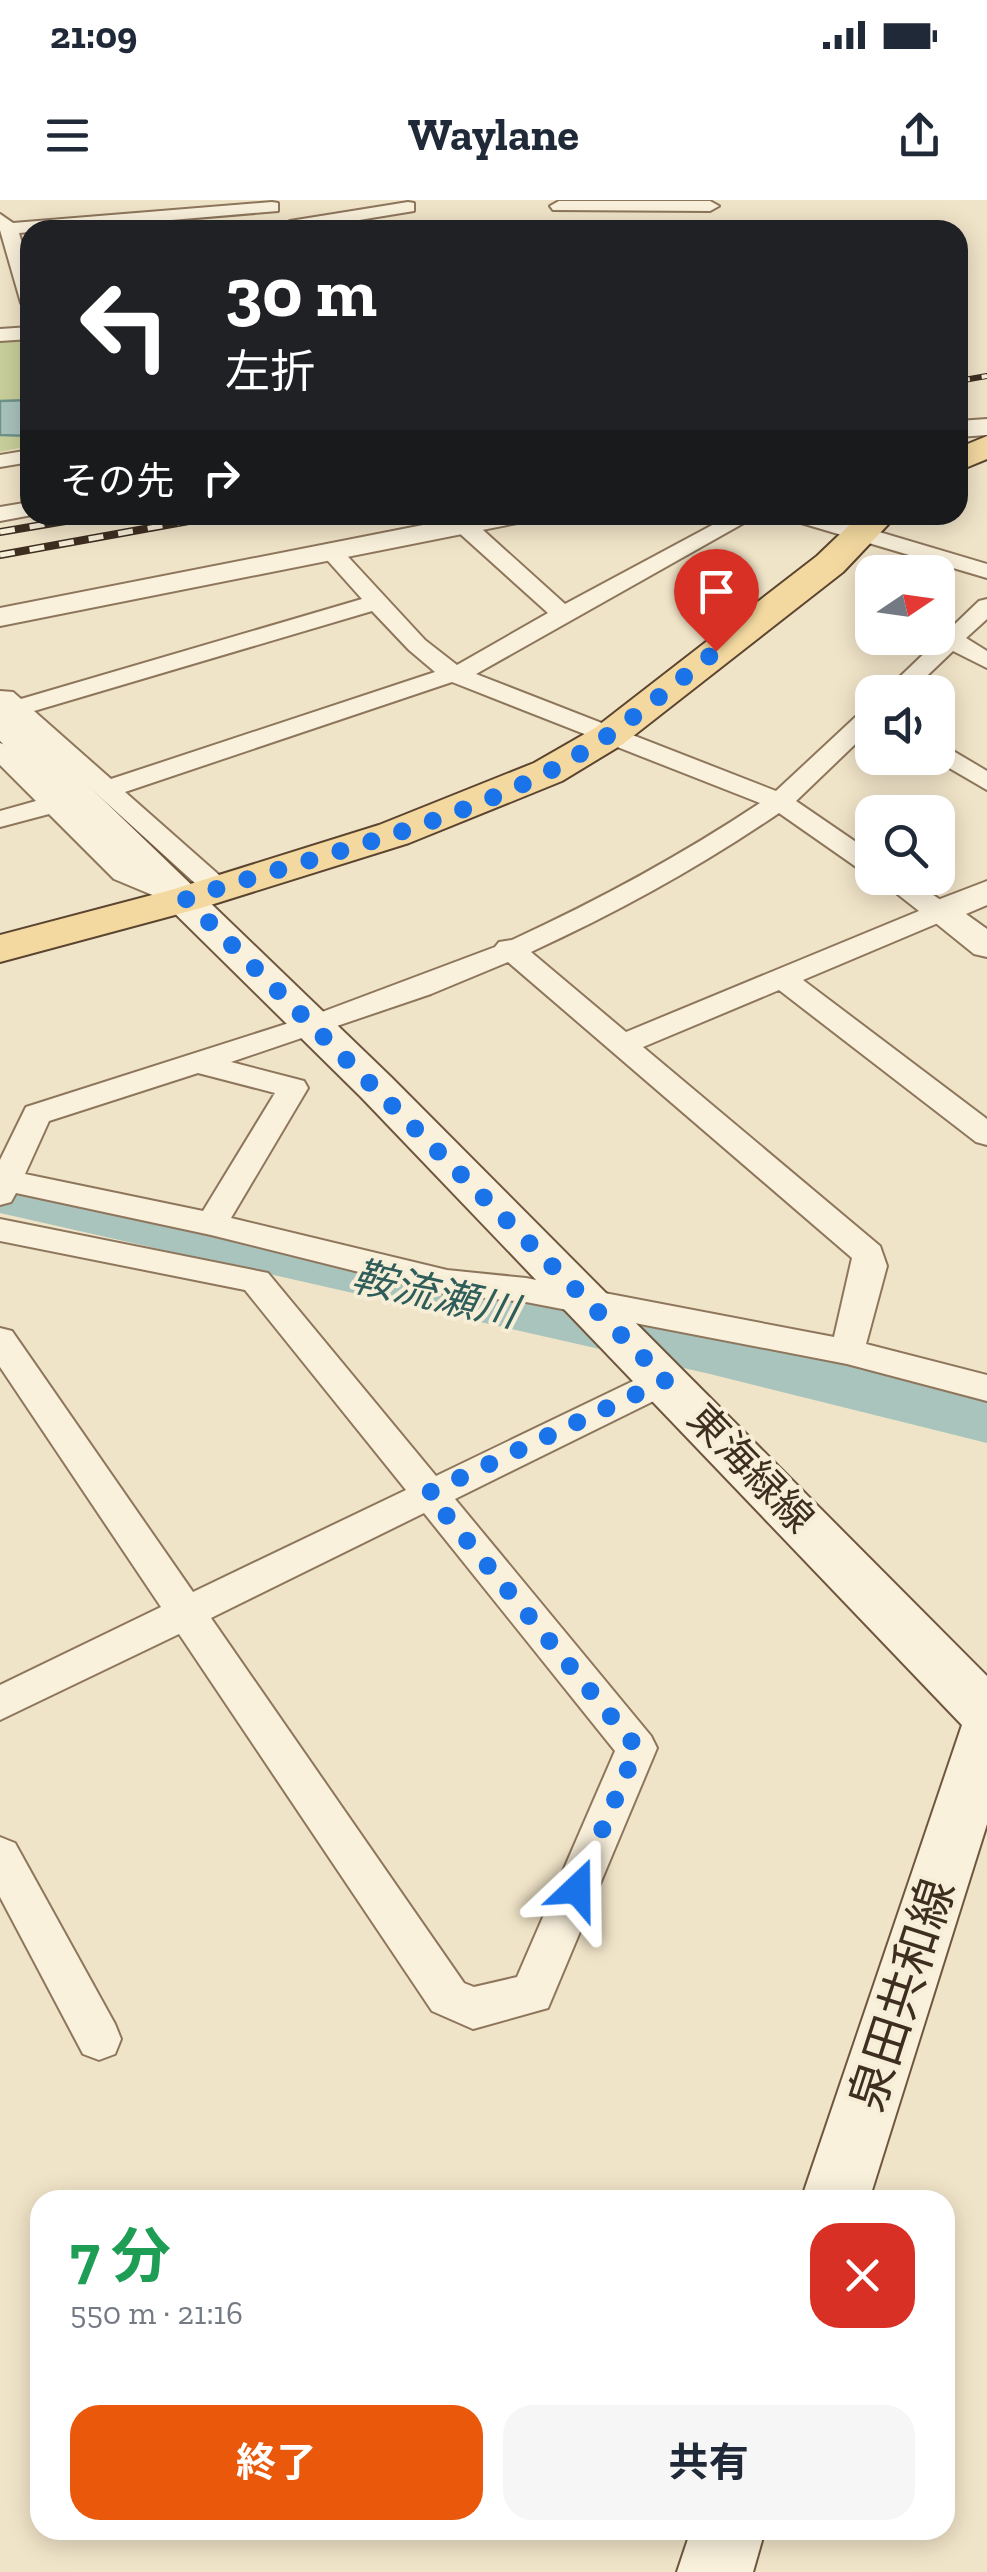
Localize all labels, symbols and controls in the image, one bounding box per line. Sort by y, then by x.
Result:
text: 21:09 [50,12,137,58]
icon: menu [40,108,95,163]
text: Waylane [408,108,579,162]
icon: share [892,108,947,163]
text: 30 m [225,250,377,334]
icon: left [60,260,190,390]
text: 左折 [225,345,315,399]
icon: right [194,450,249,505]
text: その先 [60,458,174,504]
pin [674,549,759,652]
north arrow [855,555,955,655]
map controls [855,555,955,895]
icon: arrive [689,564,744,619]
button: sound [855,675,955,775]
button: search [855,795,955,895]
water label: 鞍流瀬川 [347,1250,526,1339]
street label: 東海緑線 [678,1394,824,1542]
position arrow [525,1837,629,1941]
street label: 泉田共和線 [838,1872,966,2118]
text: 7 分 [70,2220,171,2292]
button: close [810,2223,915,2328]
text: 550 m · 21:16 [70,2294,243,2332]
button: 終了 [70,2405,483,2520]
button: 共有 [503,2405,915,2520]

